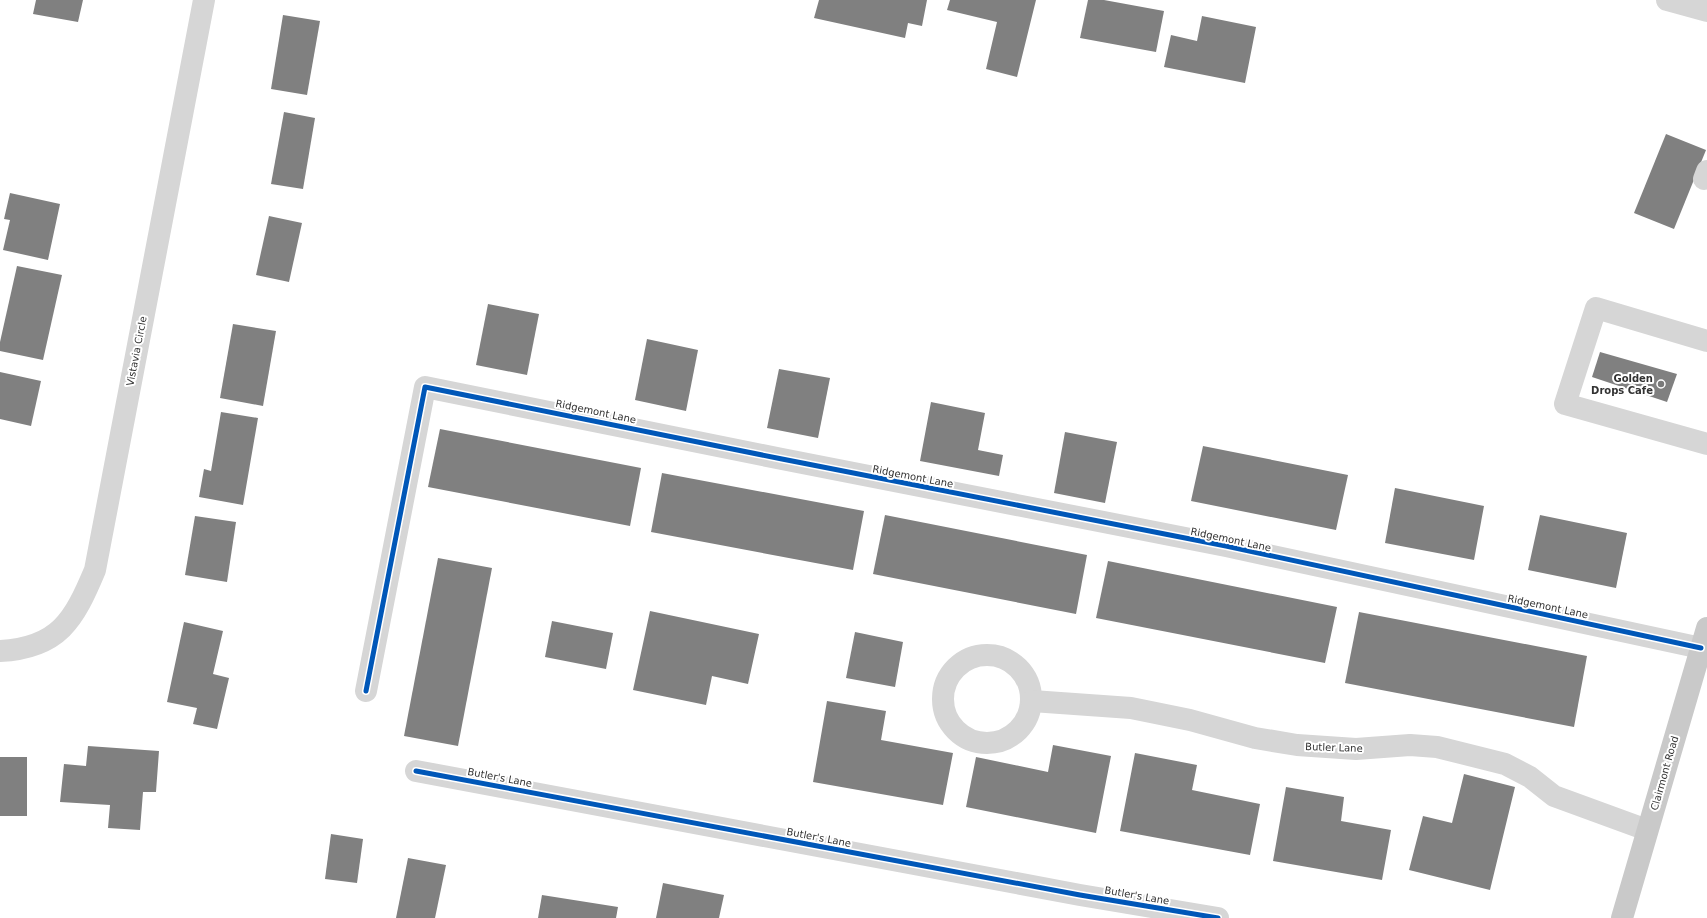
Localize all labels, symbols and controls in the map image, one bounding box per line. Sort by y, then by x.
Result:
street label: Vistavia Circle [124,315,149,387]
place label: Golden Drops Cafe [1591,373,1653,396]
marker: Golden Drops Cafe [1656,379,1666,389]
street label: Ridgemont Lane [555,398,637,425]
street label: Ridgemont Lane [872,463,954,490]
street label: Ridgemont Lane [1190,526,1272,553]
street label: Ridgemont Lane [1507,593,1589,620]
street label: Clairmont Road [1649,735,1680,812]
street label: Butler Lane [1305,741,1363,754]
street label: Butler's Lane [467,766,533,789]
street label: Butler's Lane [786,826,852,849]
street label: Butler's Lane [1104,884,1170,907]

